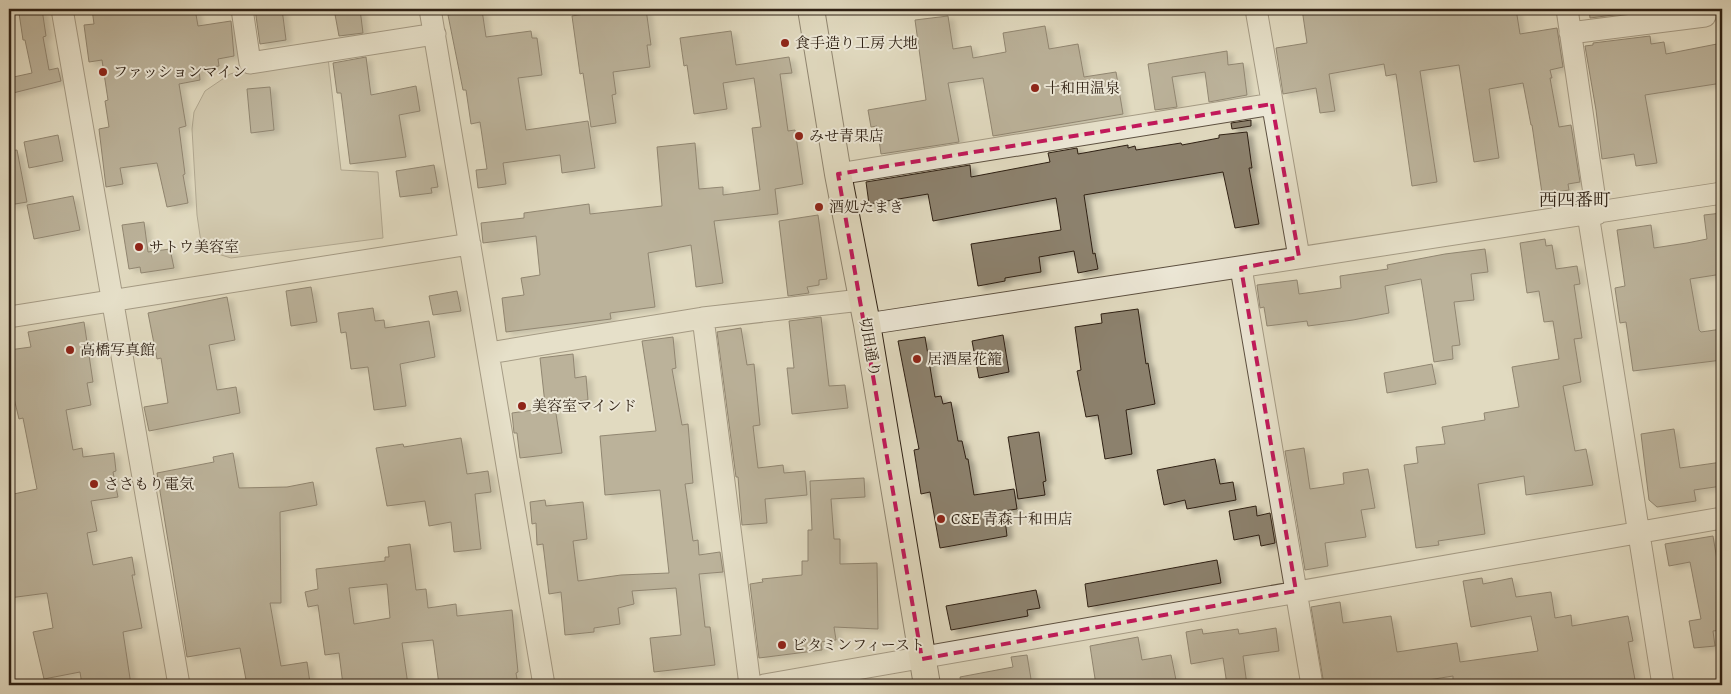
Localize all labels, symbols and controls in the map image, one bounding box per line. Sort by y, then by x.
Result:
place label: 食手造り工房 大地 [795,33,918,53]
marker: 食手造り工房 大地 [779,37,791,49]
place label: ファッションマイン [113,62,247,82]
marker: ファッションマイン [97,66,109,78]
place label: 十和田温泉 [1045,78,1120,98]
marker: 十和田温泉 [1029,82,1041,94]
place label: みせ青果店 [809,126,884,146]
marker: みせ青果店 [793,130,805,142]
district label: 西四番町 [1539,188,1611,212]
place label: 酒処たまき [829,197,904,217]
marker: 酒処たまき [813,201,825,213]
place label: サトウ美容室 [149,237,239,257]
marker: サトウ美容室 [133,241,145,253]
street label: 切田通り [855,316,885,378]
place label: 高橋写真館 [80,340,155,360]
marker: 高橋写真館 [64,344,76,356]
place label: 居酒屋花籠 [927,349,1002,369]
marker: 居酒屋花籠 [911,353,923,365]
place label: 美容室マインド [532,396,637,416]
marker: 美容室マインド [516,400,528,412]
place label: ささもり電気 [104,474,194,494]
marker: ささもり電気 [88,478,100,490]
place label: C&E 青森十和田店 [951,509,1073,529]
marker: C&E 青森十和田店 [935,513,947,525]
place label: ビタミンフィースト [792,635,925,655]
marker: ビタミンフィースト [776,639,788,651]

